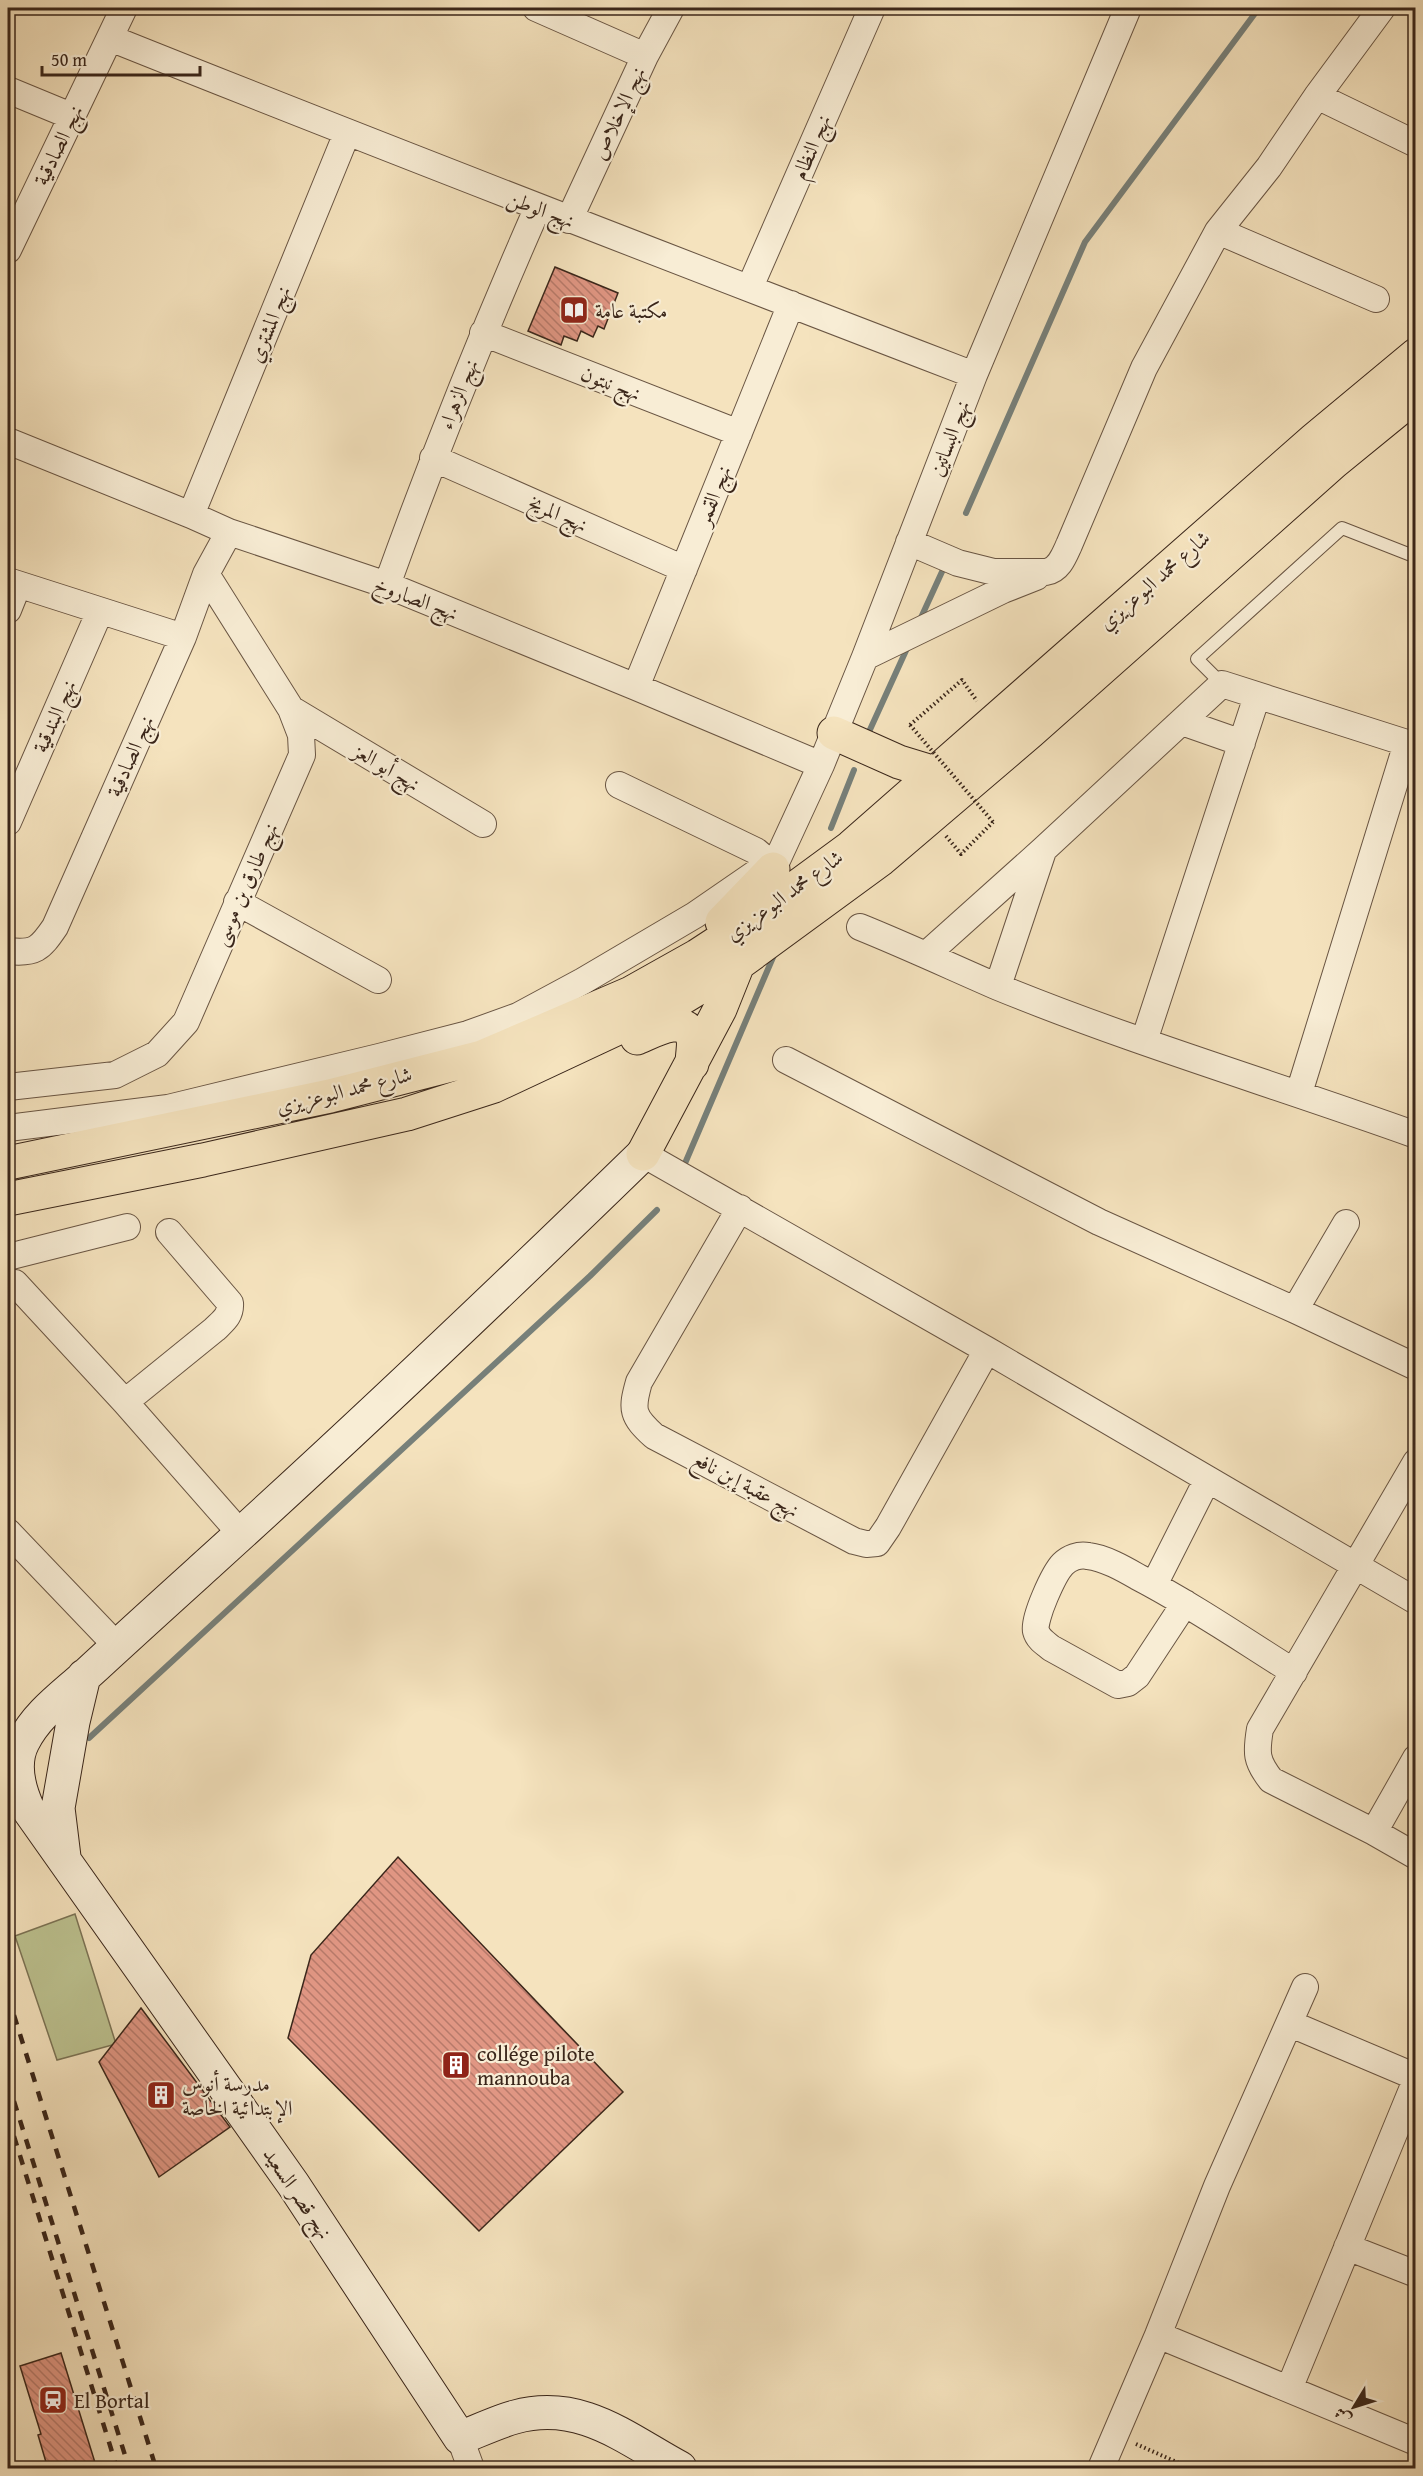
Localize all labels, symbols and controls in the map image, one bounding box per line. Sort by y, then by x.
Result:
scale bar [42,39,200,77]
text: 50 m [51,46,87,73]
street label: نهج الإخلاص [583,61,657,167]
street label: نهج الصادقية [25,99,94,192]
street label: نهج النظام [783,109,842,186]
street label: نهج الوطن [502,182,579,240]
street label: نهج المشتري [240,281,302,369]
library icon: مكتبة عامة [558,294,590,326]
place label: مكتبة عامة [595,295,667,326]
street label: نهج الزهراء [430,354,490,435]
street label: نهج نبتون [575,357,646,412]
street label: نهج البساتين [920,395,981,482]
street label: نهج القمر [686,460,743,533]
street label: نهج المريخ [522,486,593,543]
street label: شارع محمد البوعزيزي [1091,523,1219,640]
street label: نهج الصاروخ [368,568,463,632]
street label: نهج البندقية [24,675,87,759]
street label: نهج الصادقية [98,710,165,803]
street label: نهج أبو العز [344,734,426,803]
street label: نهج طارق بن موسى [204,818,290,952]
street label: شارع محمد البوعزيزي [719,842,851,951]
street label: شارع محمد البوعزيزي [273,1058,416,1125]
street label: نهج عقبة إبن نافع [685,1443,805,1529]
place label: collége pilote mannouba [477,2038,595,2093]
building icon: collége pilote mannouba [440,2049,472,2081]
place label: مدرسة أنوس الإبتدائية الخاصة [182,2068,293,2124]
building icon: مدرسة أنوس الإبتدائية الخاصة [145,2079,177,2111]
street label: نهج قصر السعيد [252,2141,340,2248]
north arrow [1324,2377,1384,2437]
station icon: El Bortal [37,2384,69,2416]
place label: El Bortal [74,2385,150,2416]
text: ش [1328,2403,1357,2430]

